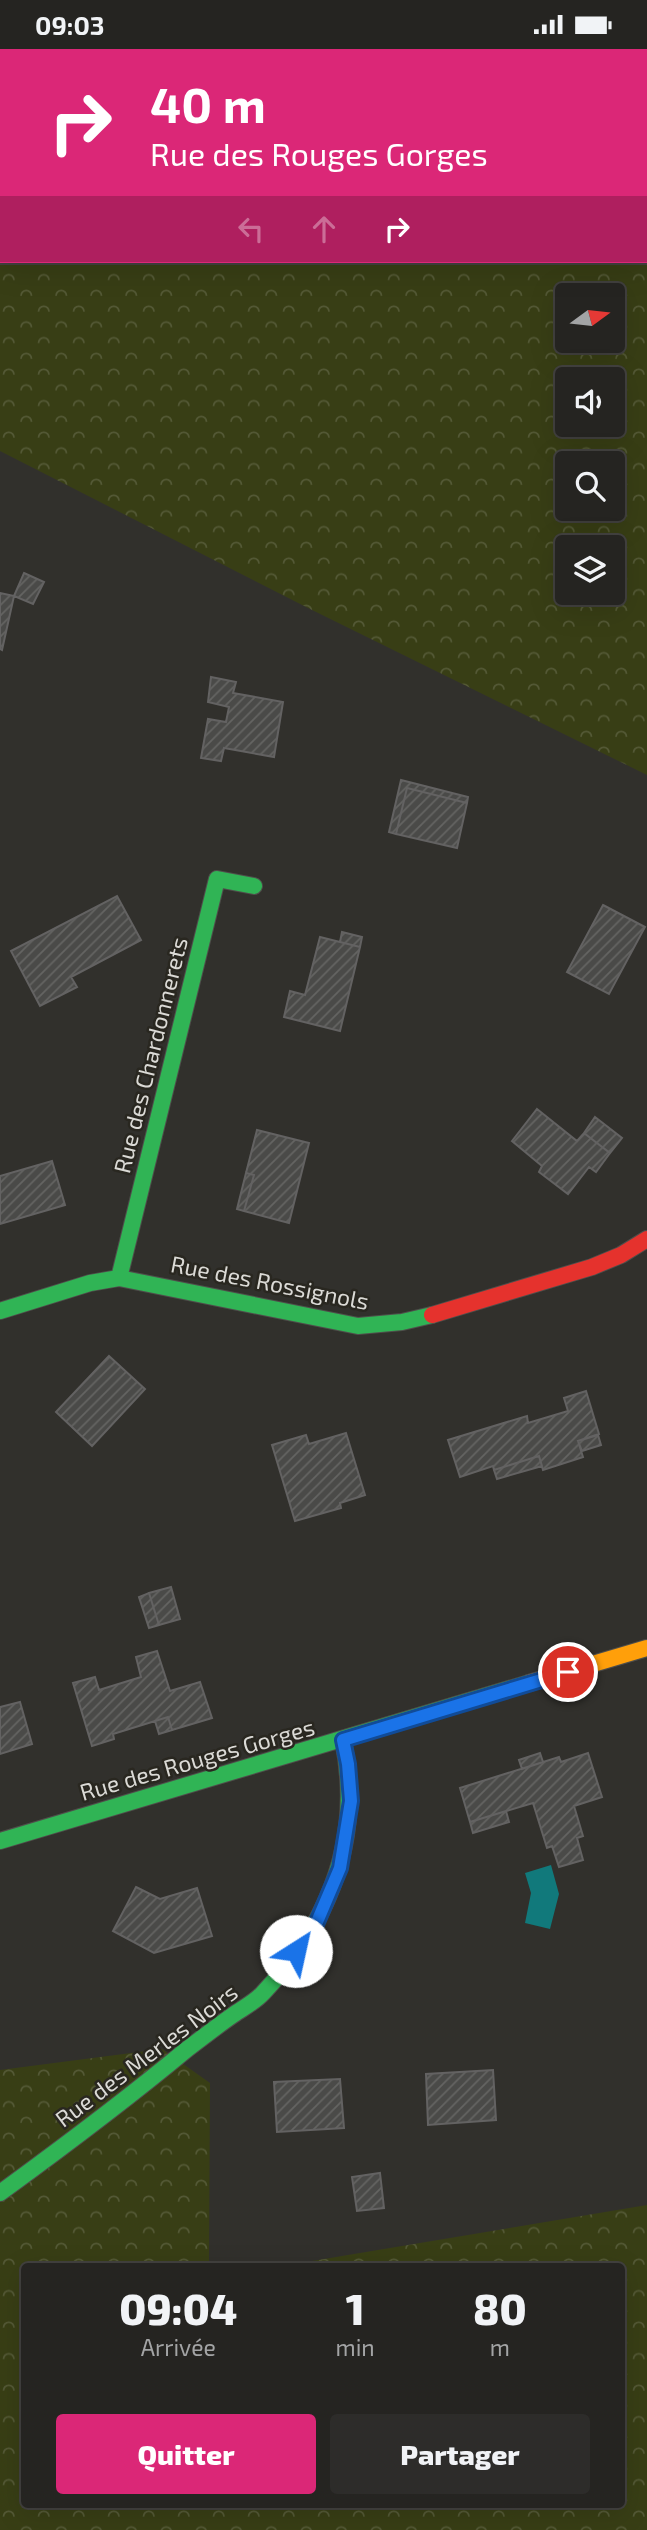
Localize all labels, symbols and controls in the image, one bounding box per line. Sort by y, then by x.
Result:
text: 09:03 [35,9,105,40]
text: 40 m [150,74,266,133]
icon: right [35,77,126,168]
text: Rue des Rouges Gorges [150,134,488,172]
icon: left [232,210,270,248]
icon: ahead [305,210,343,248]
icon: right [378,210,416,248]
north arrow [555,283,625,353]
map controls [555,283,625,605]
button: sound [555,367,625,437]
button: search [555,451,625,521]
button: layers [555,535,625,605]
street label: Rue des Chardonnerets [107,934,193,1176]
street label: Rue des Rossignols [169,1249,371,1315]
pin [538,1642,598,1702]
icon: arrive [549,1653,587,1691]
street label: Rue des Rouges Gorges [76,1712,318,1806]
position arrow [259,1914,333,1988]
street label: Rue des Merles Noirs [49,1977,243,2133]
text: 09:04 [119,2283,237,2333]
text: 1 [346,2283,365,2333]
text: 80 [473,2283,527,2333]
text: Arrivée [141,2333,216,2361]
text: min [336,2333,375,2361]
text: m [490,2333,510,2361]
button: Quitter [56,2414,316,2494]
button: Partager [330,2414,590,2494]

